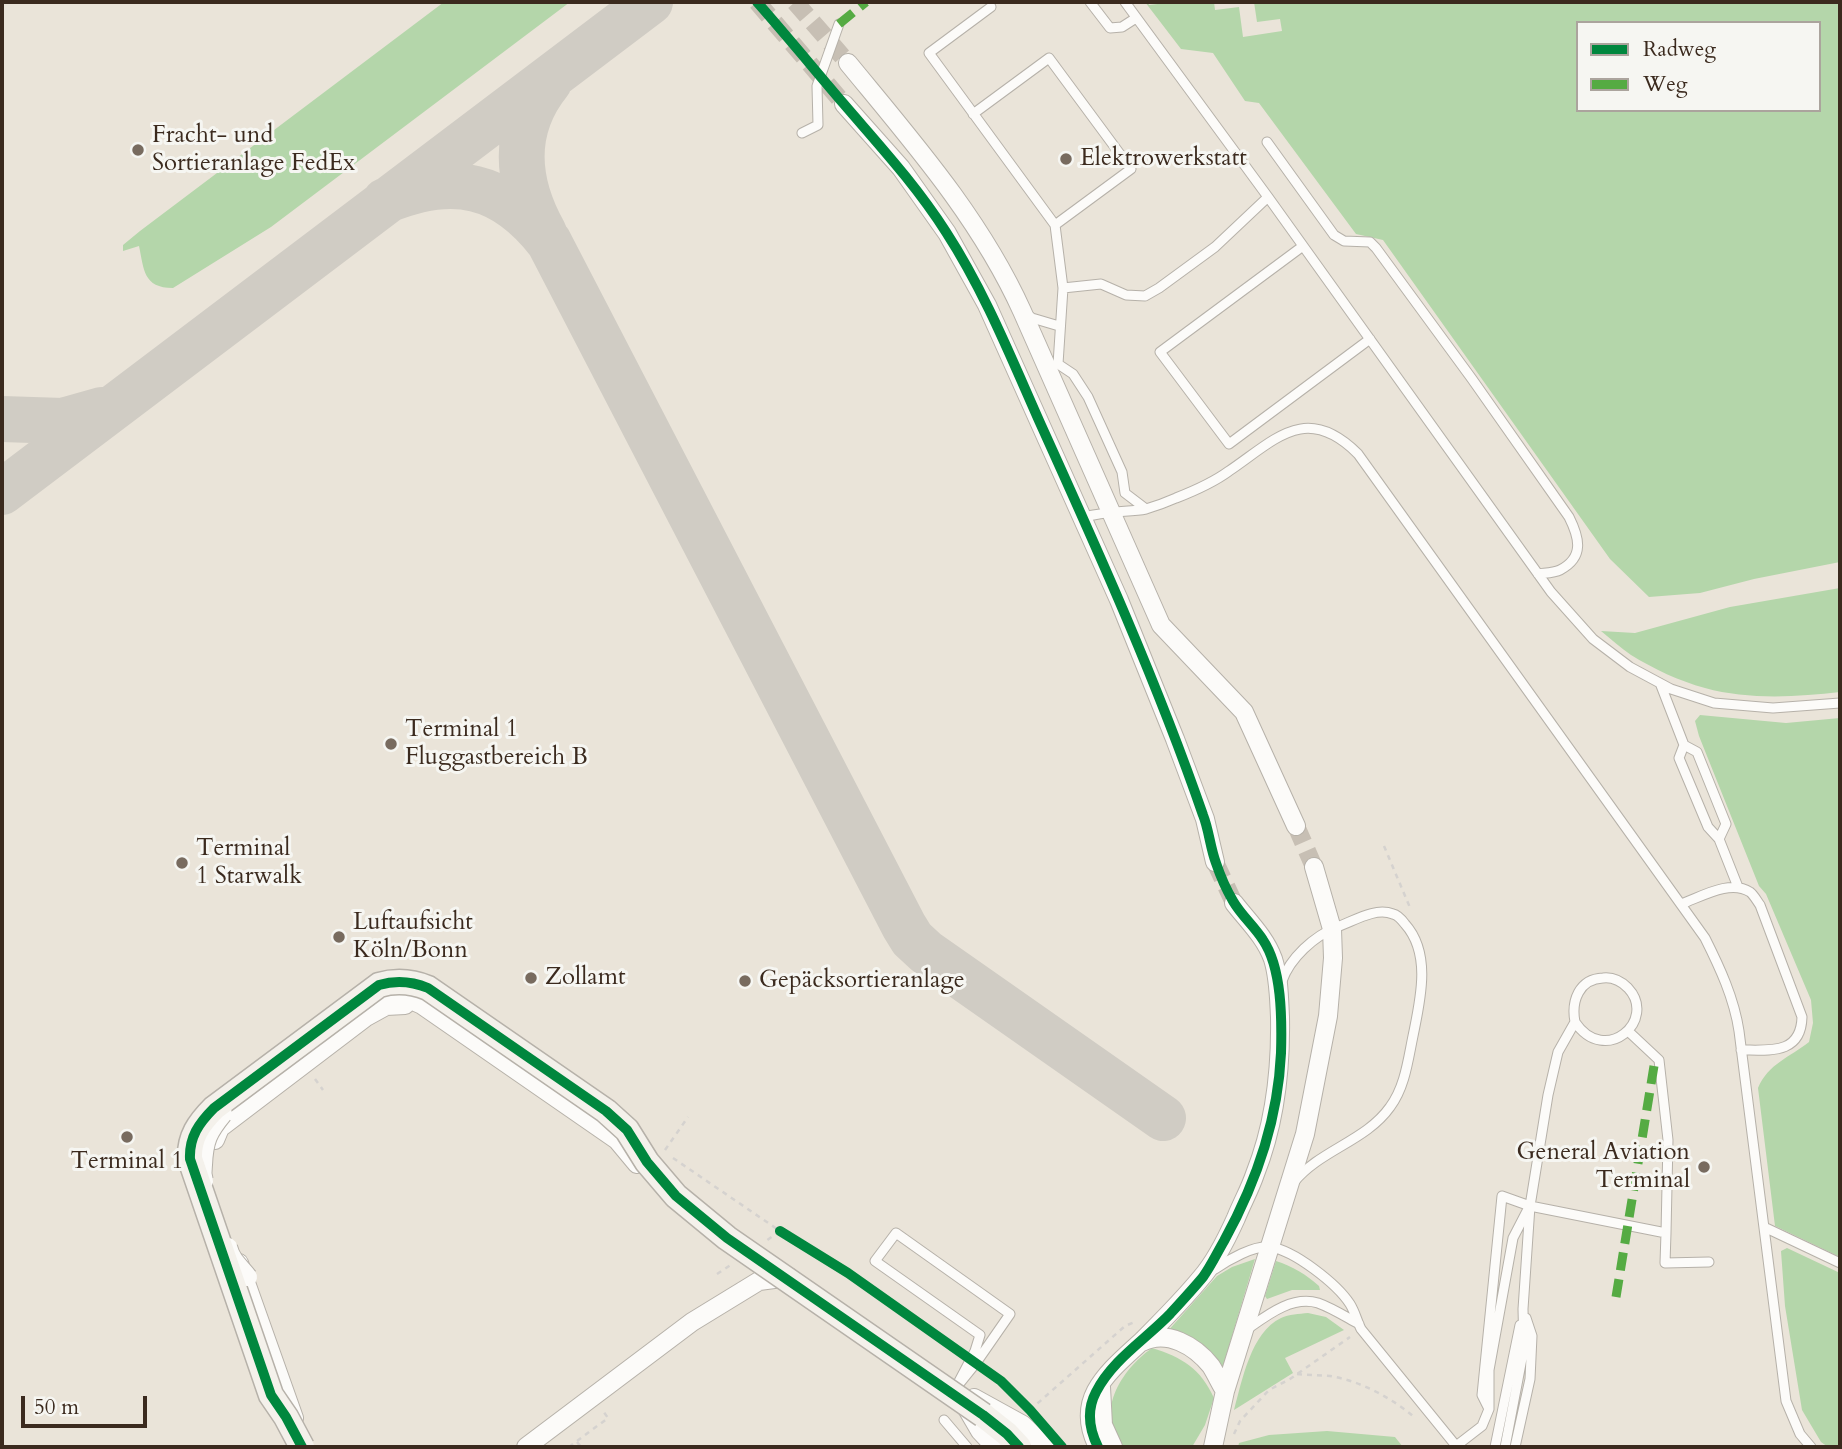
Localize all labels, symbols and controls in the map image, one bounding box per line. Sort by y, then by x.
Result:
legend [1576,21,1821,112]
text: Radweg [1643,35,1716,64]
text: Weg [1643,70,1688,99]
place label: Fracht- und Sortieranlage FedEx [152,122,355,178]
marker: Fracht- und Sortieranlage FedEx [130,142,146,158]
place label: Elektrowerkstatt [1080,145,1247,173]
marker: Elektrowerkstatt [1058,151,1074,167]
place label: Terminal 1 Fluggastbereich B [405,716,588,772]
marker: Terminal 1 Fluggastbereich B [383,736,399,752]
place label: Terminal 1 Starwalk [196,835,302,891]
marker: Terminal 1 Starwalk [174,855,190,871]
place label: Luftaufsicht Köln/Bonn [353,909,473,965]
marker: Luftaufsicht Köln/Bonn [331,929,347,945]
place label: Zollamt [545,964,626,992]
place label: Gepäcksortieranlage [759,967,965,995]
marker: Zollamt [523,970,539,986]
marker: Gepäcksortieranlage [737,973,753,989]
marker: Terminal 1 [119,1129,135,1145]
place label: General Aviation Terminal [1517,1139,1690,1195]
place label: Terminal 1 [70,1148,184,1176]
marker: General Aviation Terminal [1696,1159,1712,1175]
scale bar [24,1382,150,1426]
text: 50 m [34,1393,79,1422]

